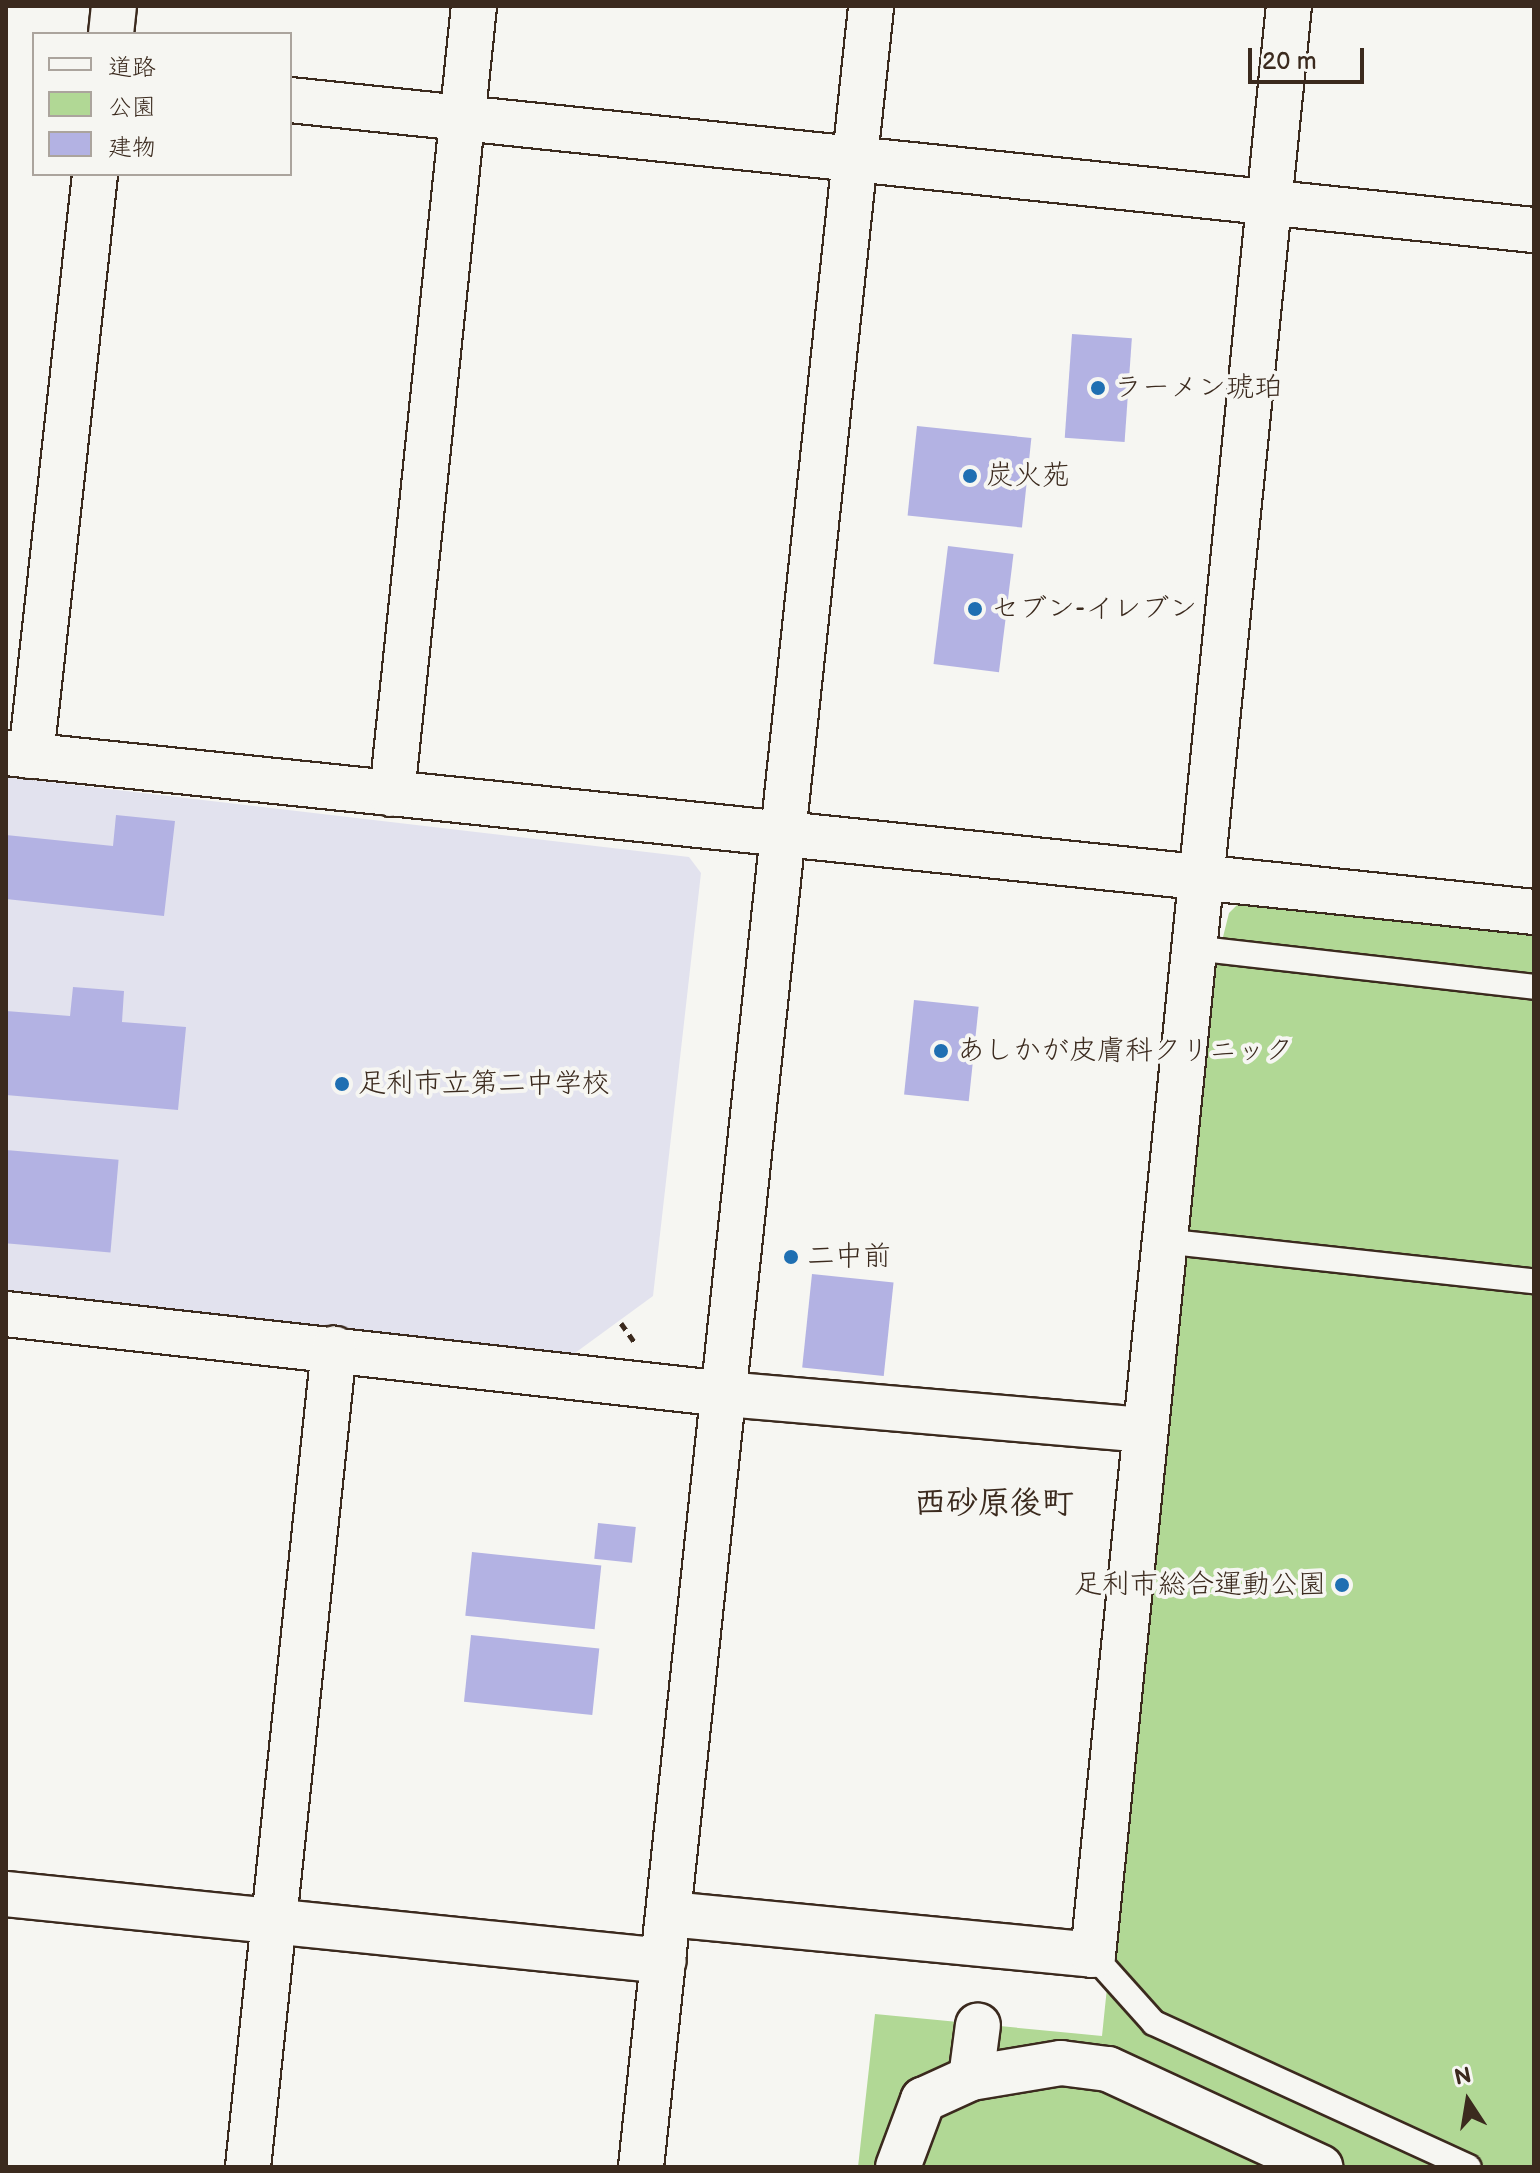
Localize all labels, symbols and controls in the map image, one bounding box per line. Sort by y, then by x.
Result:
legend [32,32,292,176]
scale bar [1252,32,1368,82]
text: 20 m [1262,47,1317,76]
text: 道路 [108,53,156,82]
text: 公園 [108,93,156,122]
text: 建物 [108,133,156,162]
place label: ラーメン琥珀 [1114,371,1282,405]
marker: ラーメン琥珀 [1089,379,1107,397]
place label: 炭火苑 [986,459,1070,493]
marker: 炭火苑 [961,467,979,485]
place label: セブン-イレブン [991,592,1197,626]
marker: セブン-イレブン [966,600,984,618]
place label: あしかが皮膚科クリニック [957,1034,1293,1068]
marker: あしかが皮膚科クリニック [932,1042,950,1060]
place label: 足利市立第二中学校 [358,1067,610,1101]
marker: 足利市立第二中学校 [333,1075,351,1093]
place label: 二中前 [807,1240,891,1274]
marker: 二中前 [782,1248,800,1266]
district label: 西砂原後町 [914,1485,1074,1523]
place label: 足利市総合運動公園 [1074,1568,1326,1602]
marker: 足利市総合運動公園 [1333,1576,1351,1594]
north arrow [1428,2061,1508,2141]
text: N [1452,2062,1474,2092]

